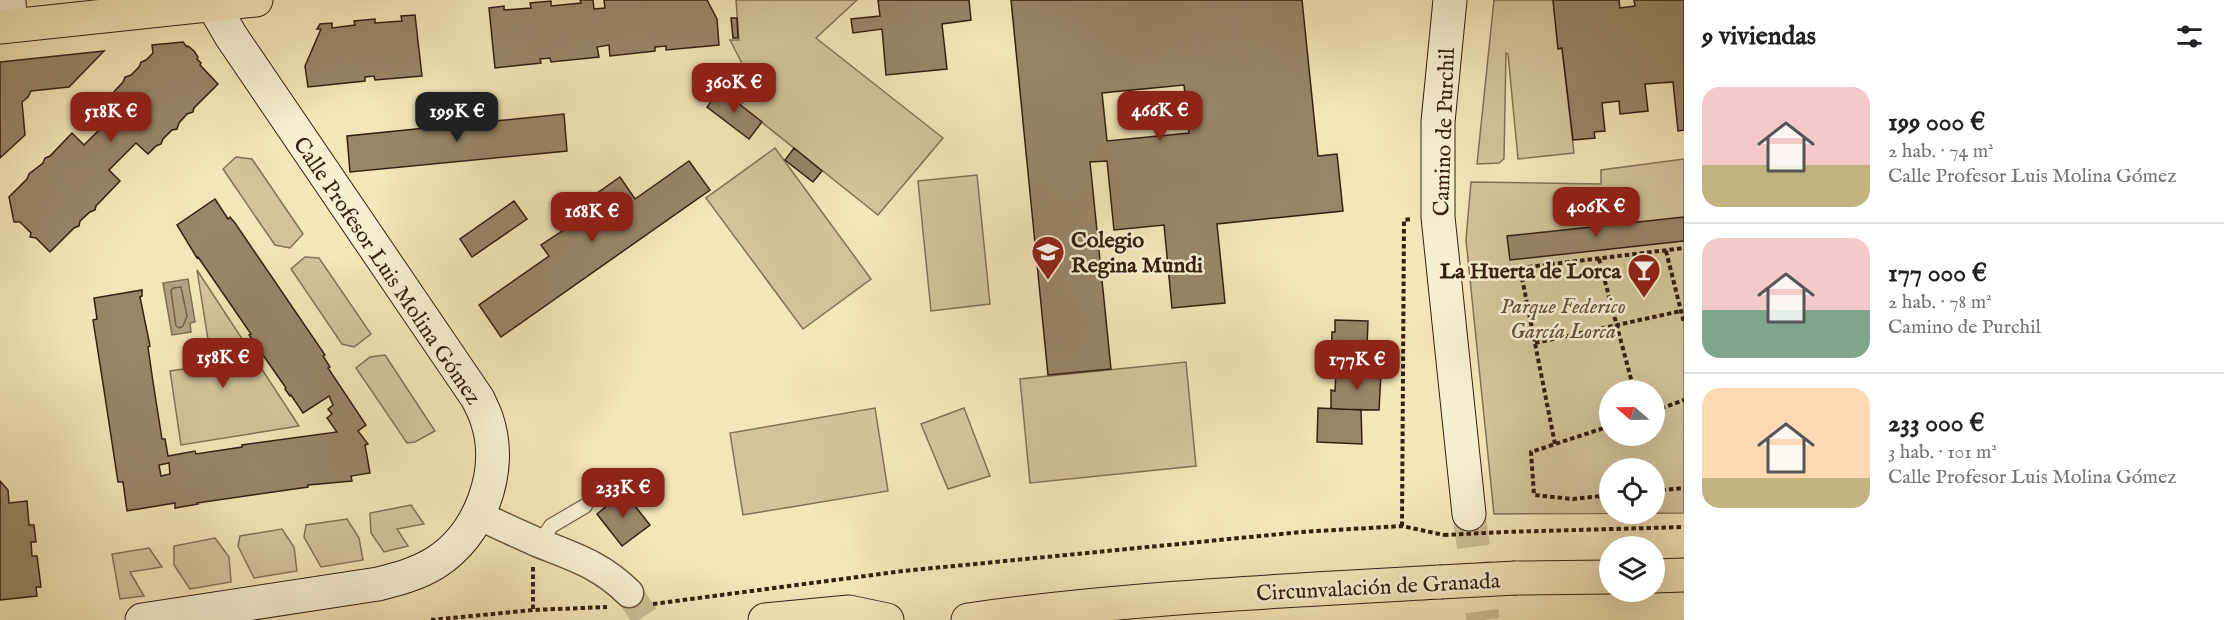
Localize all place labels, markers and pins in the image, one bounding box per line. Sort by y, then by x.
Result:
pin: 360K € [685,63,783,114]
pin: 466K € [1111,91,1209,142]
pin: 518K € [62,92,160,143]
pin: 199K € [408,92,506,143]
pin: 406K € [1547,187,1645,238]
pin: 168K € [543,192,641,243]
place label: Colegio Regina Mundi [1071,227,1203,280]
school or university icon: Colegio Regina Mundi [1030,234,1066,281]
bar icon: La Huerta de Lorca [1626,252,1662,299]
place label: La Huerta de Lorca [1440,258,1621,286]
pin: 158K € [174,338,272,389]
pin: 177K € [1308,340,1406,391]
pin: 233K € [574,468,672,519]

